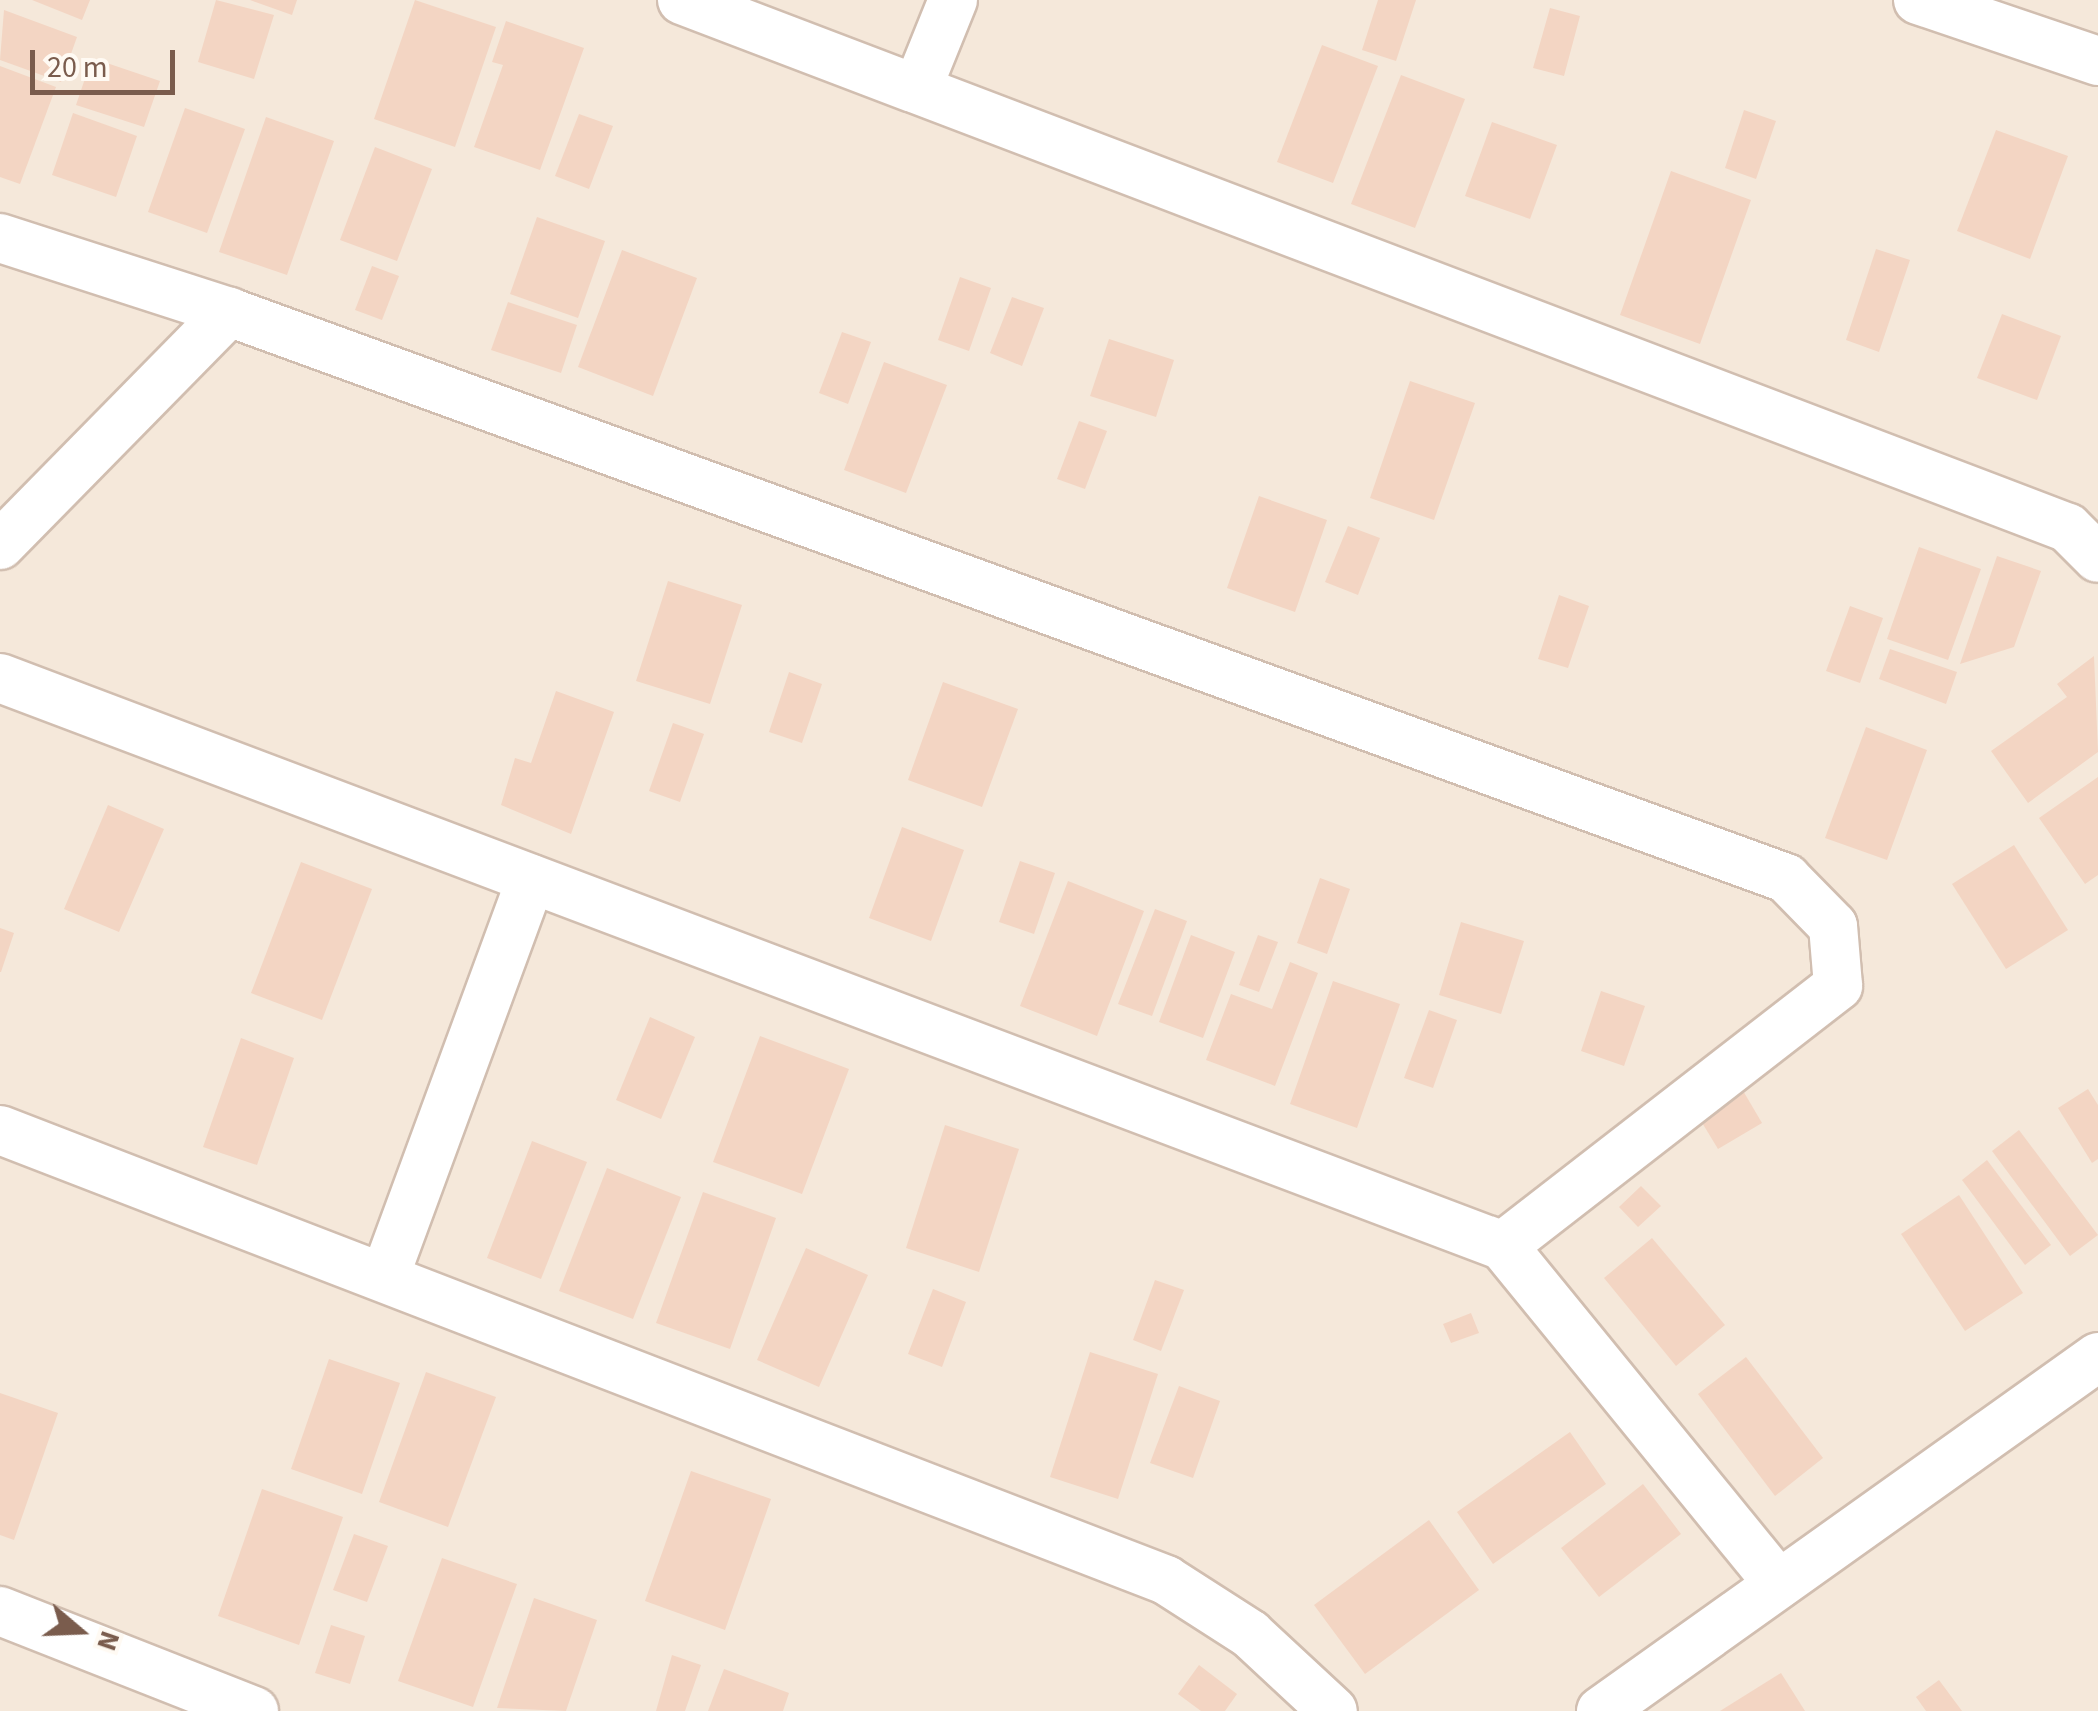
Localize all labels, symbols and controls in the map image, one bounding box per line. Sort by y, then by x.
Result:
scale bar [35,30,180,92]
text: 20 m [47,46,108,89]
north arrow [30,1581,130,1681]
text: N [86,1625,130,1656]

